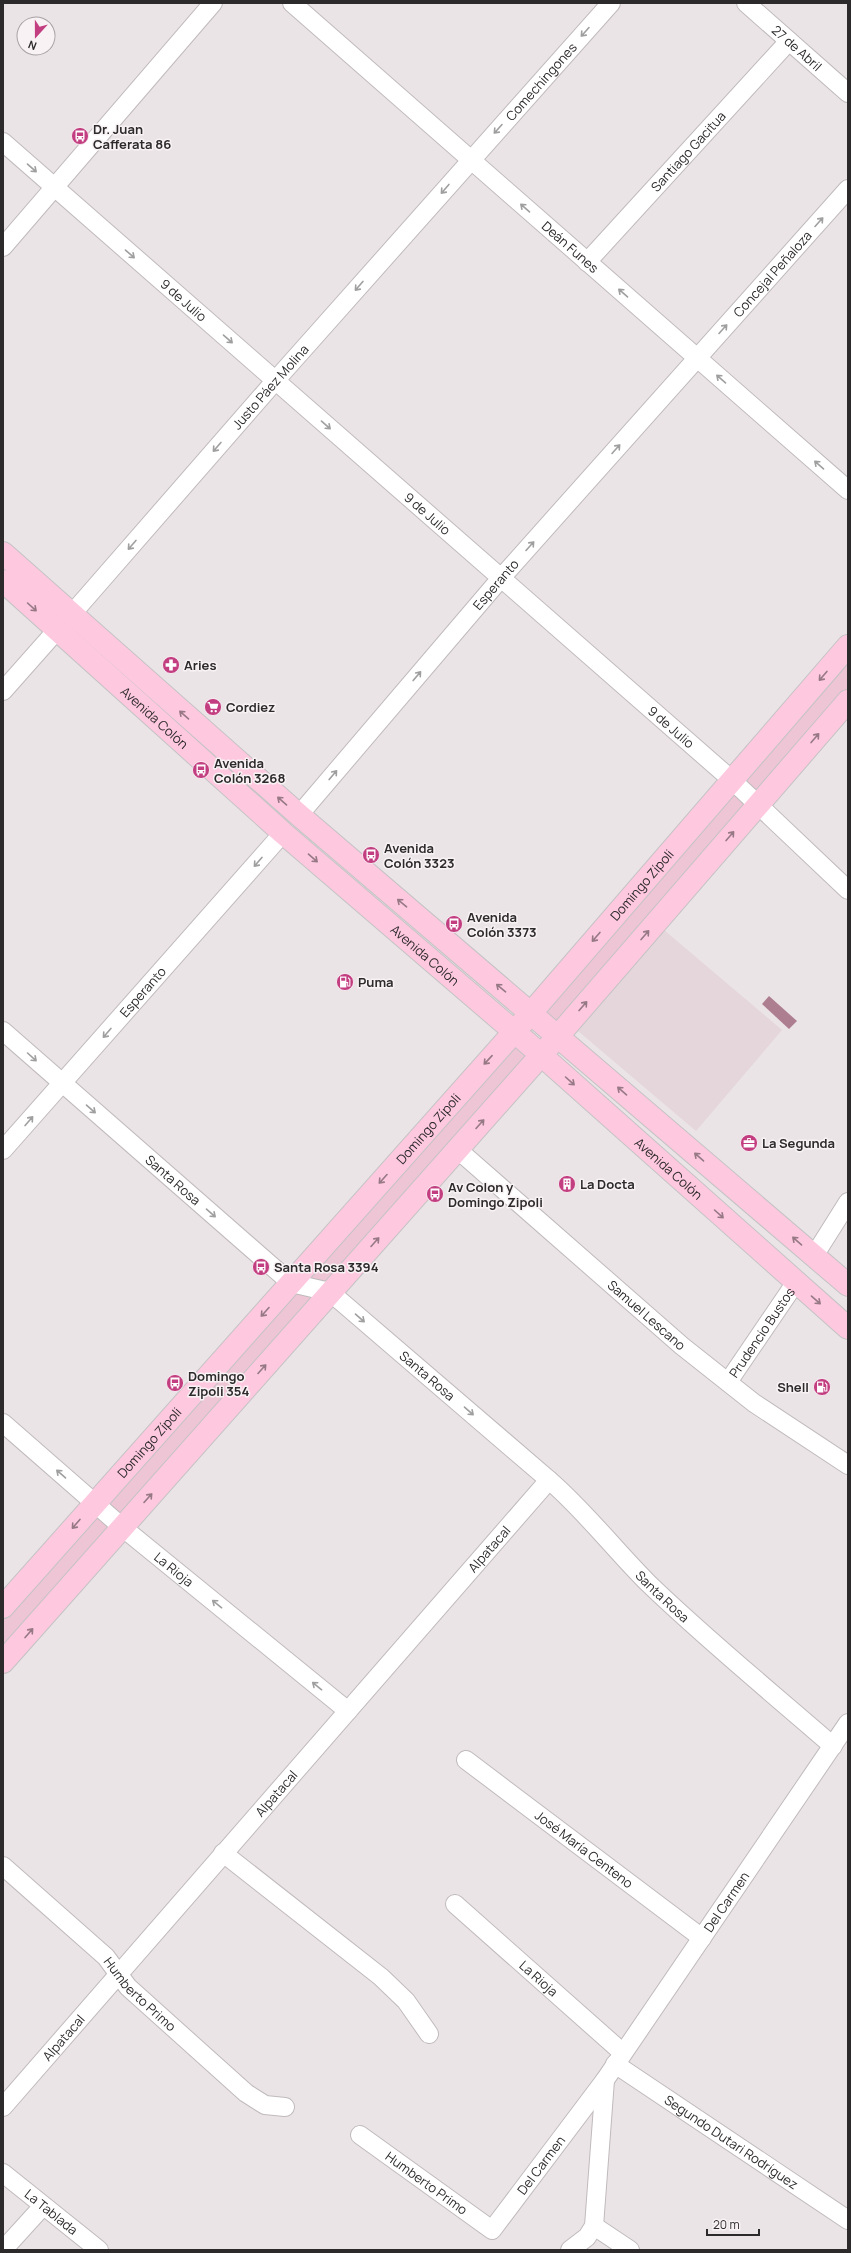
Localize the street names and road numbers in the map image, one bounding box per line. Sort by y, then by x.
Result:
street label: 27 de Abril [768,21,826,75]
street label: Comechingones [502,39,581,125]
street label: Santiago Gacitua [647,107,730,195]
street label: Deán Funes [538,217,603,277]
street label: Concejal Peñaloza [729,227,816,321]
street label: 9 de Julio [157,275,211,326]
street label: Justo Páez Molina [228,340,312,433]
street label: 9 de Julio [400,488,455,539]
street label: Esperanto [469,555,523,614]
street label: Avenida Colón [117,682,192,753]
street label: 9 de Julio [644,702,698,752]
street label: Domingo Zípoli [606,845,677,924]
street label: Avenida Colón [387,920,463,990]
street label: Esperanto [116,963,170,1021]
street label: Domingo Zípoli [392,1089,464,1168]
street label: Avenida Colón [631,1133,707,1204]
street label: Santa Rosa [142,1151,205,1209]
street label: Samuel Lescano [604,1276,690,1354]
street label: Prudencio Bustos [725,1284,799,1381]
street label: Santa Rosa [396,1347,459,1405]
street label: Domingo Zípoli [113,1403,185,1482]
street label: Alpatacal [464,1522,514,1576]
street label: La Rioja [150,1548,197,1591]
street label: Santa Rosa [632,1567,693,1626]
street label: Alpatacal [251,1766,301,1820]
street label: José María Centeno [531,1806,637,1892]
street label: Del Carmen [699,1868,753,1936]
street label: Humberto Primo [100,1953,180,2035]
street label: La Rioja [516,1956,562,2000]
street label: Alpatacal [38,2011,89,2065]
street label: Segundo Dutari Rodríguez [661,2091,802,2193]
street label: Del Carmen [513,2132,569,2198]
street label: Humberto Primo [382,2147,472,2219]
street label: La Tablada [21,2185,82,2239]

